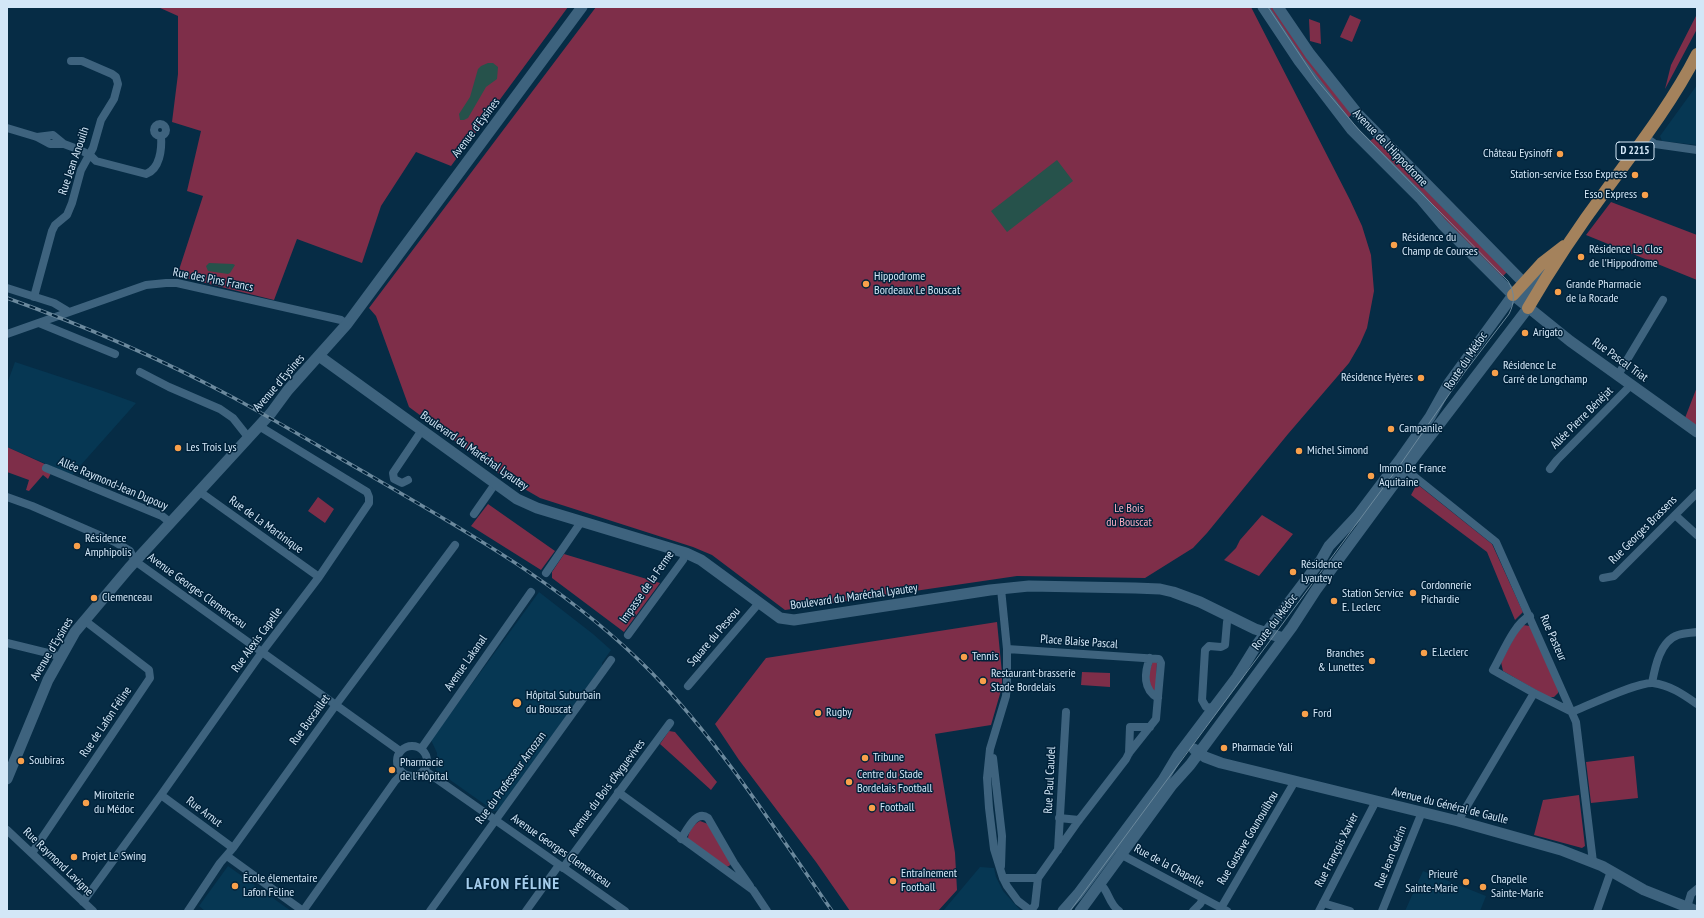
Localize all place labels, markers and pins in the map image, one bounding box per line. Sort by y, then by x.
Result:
place label: Château Eysinoff [1483,147,1552,161]
marker: Château Eysinoff [1555,149,1565,159]
place label: Station-service Esso Express [1510,168,1627,182]
marker: Station-service Esso Express [1630,170,1640,180]
place label: Esso Express [1584,188,1637,202]
marker: Esso Express [1640,190,1650,200]
place label: Résidence du Champ de Courses [1402,231,1478,259]
marker: Résidence du Champ de Courses [1389,240,1399,250]
place label: Résidence Le Clos de l'Hippodrome [1589,243,1662,271]
marker: Résidence Le Clos de l'Hippodrome [1576,252,1586,262]
place label: Hippodrome Bordeaux Le Bouscat [874,270,960,298]
place label: Grande Pharmacie de la Rocade [1566,278,1641,306]
marker: Hippodrome Bordeaux Le Bouscat [861,279,871,289]
marker: Grande Pharmacie de la Rocade [1553,287,1563,297]
place label: Arigato [1533,326,1563,340]
marker: Arigato [1520,328,1530,338]
place label: Résidence Le Carré de Longchamp [1503,359,1587,387]
marker: Résidence Le Carré de Longchamp [1490,368,1500,378]
place label: Résidence Hyères [1341,371,1413,385]
marker: Résidence Hyères [1416,373,1426,383]
place label: Campanile [1399,422,1443,436]
marker: Campanile [1386,424,1396,434]
place label: Les Trois Lys [186,441,237,455]
marker: Les Trois Lys [173,443,183,453]
place label: Michel Simond [1307,444,1368,458]
marker: Michel Simond [1294,446,1304,456]
place label: Immo De France Aquitaine [1379,462,1446,490]
marker: Immo De France Aquitaine [1366,471,1376,481]
place label: Résidence Amphipolis [85,532,131,560]
marker: Résidence Amphipolis [72,541,82,551]
place label: Résidence Lyautey [1301,558,1342,586]
marker: Résidence Lyautey [1288,567,1298,577]
place label: Cordonnerie Pichardie [1421,579,1471,607]
place label: Station Service E. Leclerc [1342,587,1404,615]
marker: Cordonnerie Pichardie [1408,588,1418,598]
place label: Clemenceau [102,591,152,605]
marker: Clemenceau [89,593,99,603]
marker: Station Service E. Leclerc [1329,596,1339,606]
place label: E.Leclerc [1432,646,1468,660]
place label: Branches & Lunettes [1318,647,1364,675]
marker: E.Leclerc [1419,648,1429,658]
place label: Tennis [972,650,998,664]
marker: Tennis [959,652,969,662]
marker: Branches & Lunettes [1367,656,1377,666]
place label: Restaurant-brasserie Stade Bordelais [991,667,1076,695]
marker: Restaurant-brasserie Stade Bordelais [978,676,988,686]
place label: Hôpital Suburbain du Bouscat [526,689,601,717]
marker: Hôpital Suburbain du Bouscat [511,697,523,709]
place label: Rugby [826,706,852,720]
place label: Ford [1313,707,1332,721]
marker: Rugby [813,708,823,718]
marker: Ford [1300,709,1310,719]
place label: Pharmacie Yali [1232,741,1293,755]
marker: Pharmacie Yali [1219,743,1229,753]
place label: Tribune [873,751,904,765]
marker: Tribune [860,753,870,763]
place label: Soubiras [29,754,64,768]
marker: Soubiras [16,756,26,766]
place label: Pharmacie de l'Hôpital [400,756,448,784]
marker: Pharmacie de l'Hôpital [387,765,397,775]
place label: Centre du Stade Bordelais Football [857,768,932,796]
marker: Centre du Stade Bordelais Football [844,777,854,787]
place label: Miroiterie du Médoc [94,789,134,817]
marker: Miroiterie du Médoc [81,798,91,808]
place label: Football [880,801,914,815]
marker: Football [867,803,877,813]
place label: Projet Le Swing [82,850,146,864]
marker: Projet Le Swing [69,852,79,862]
place label: Entraînement Football [901,867,957,895]
place label: Prieuré Sainte-Marie [1405,868,1458,896]
place label: École élementaire Lafon Feline [243,872,317,900]
place label: Chapelle Sainte-Marie [1491,873,1544,901]
marker: Entraînement Football [888,876,898,886]
marker: Prieuré Sainte-Marie [1461,877,1471,887]
marker: École élementaire Lafon Feline [230,881,240,891]
marker: Chapelle Sainte-Marie [1478,882,1488,892]

